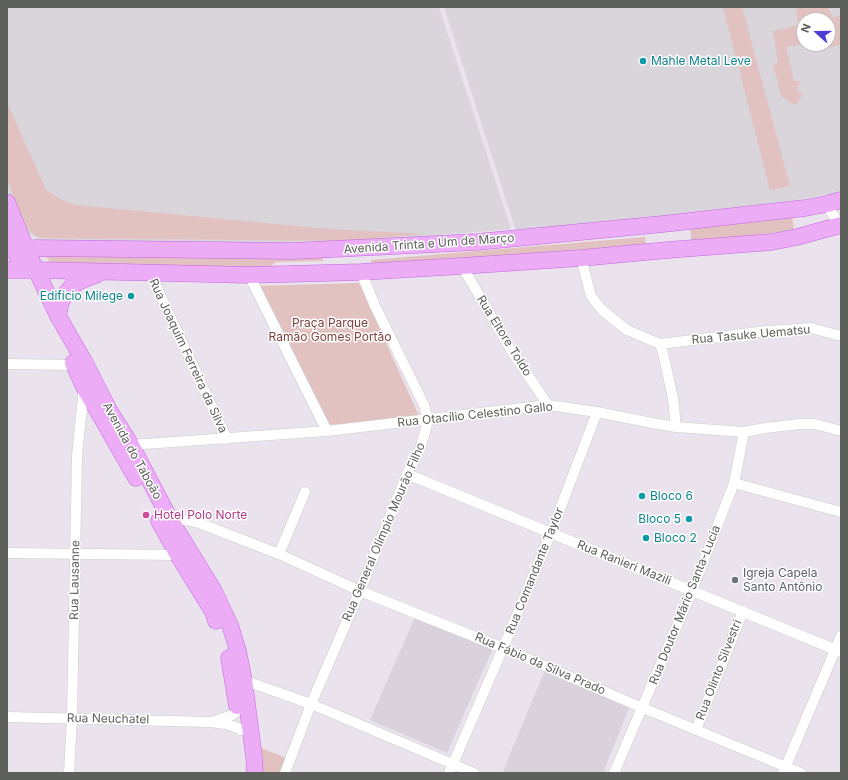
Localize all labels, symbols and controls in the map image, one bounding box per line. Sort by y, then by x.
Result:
north arrow [796,12,836,52]
text: N [798,22,814,34]
place label: Mahle Metal Leve [651,54,751,68]
marker: Mahle Metal Leve [638,56,648,66]
street label: Avenida Trinta e Um de Março [343,231,515,257]
street label: Rua Joaquim Ferreira da Silva [146,277,230,435]
place label: Edifício Milege [40,289,123,303]
marker: Edifício Milege [126,291,136,301]
street label: Rua Eltore Toldo [473,293,535,379]
park label: Praça Parque Ramão Gomes Portão [268,316,392,344]
street label: Rua Tasuke Uematsu [691,323,811,347]
street label: Avenida do Taboão [99,400,165,502]
street label: Rua Otacílio Celestino Gallo [397,400,553,430]
street label: Rua General Olímpio Mourão Filho [340,440,428,624]
place label: Bloco 6 [650,489,693,503]
marker: Bloco 6 [637,491,647,501]
street label: Rua Comandante Taylor [503,506,567,636]
place label: Hotel Polo Norte [154,508,247,522]
marker: Hotel Polo Norte [141,510,151,520]
place label: Bloco 5 [638,512,681,526]
marker: Bloco 5 [684,514,694,524]
street label: Rua Doutor Mário Santa-Lucia [646,523,724,687]
place label: Bloco 2 [654,531,697,545]
marker: Bloco 2 [641,533,651,543]
street label: Rua Ranieri Mazili [575,538,673,588]
street label: Rua Lausanne [67,540,83,620]
place label: Igreja Capela Santo Antônio [743,566,822,594]
marker: Igreja Capela Santo Antônio [730,575,740,585]
street label: Rua Olinto Silvestri [693,618,745,722]
street label: Rua Fábio da Silva Prado [472,630,608,698]
street label: Rua Neuchatel [67,711,149,727]

